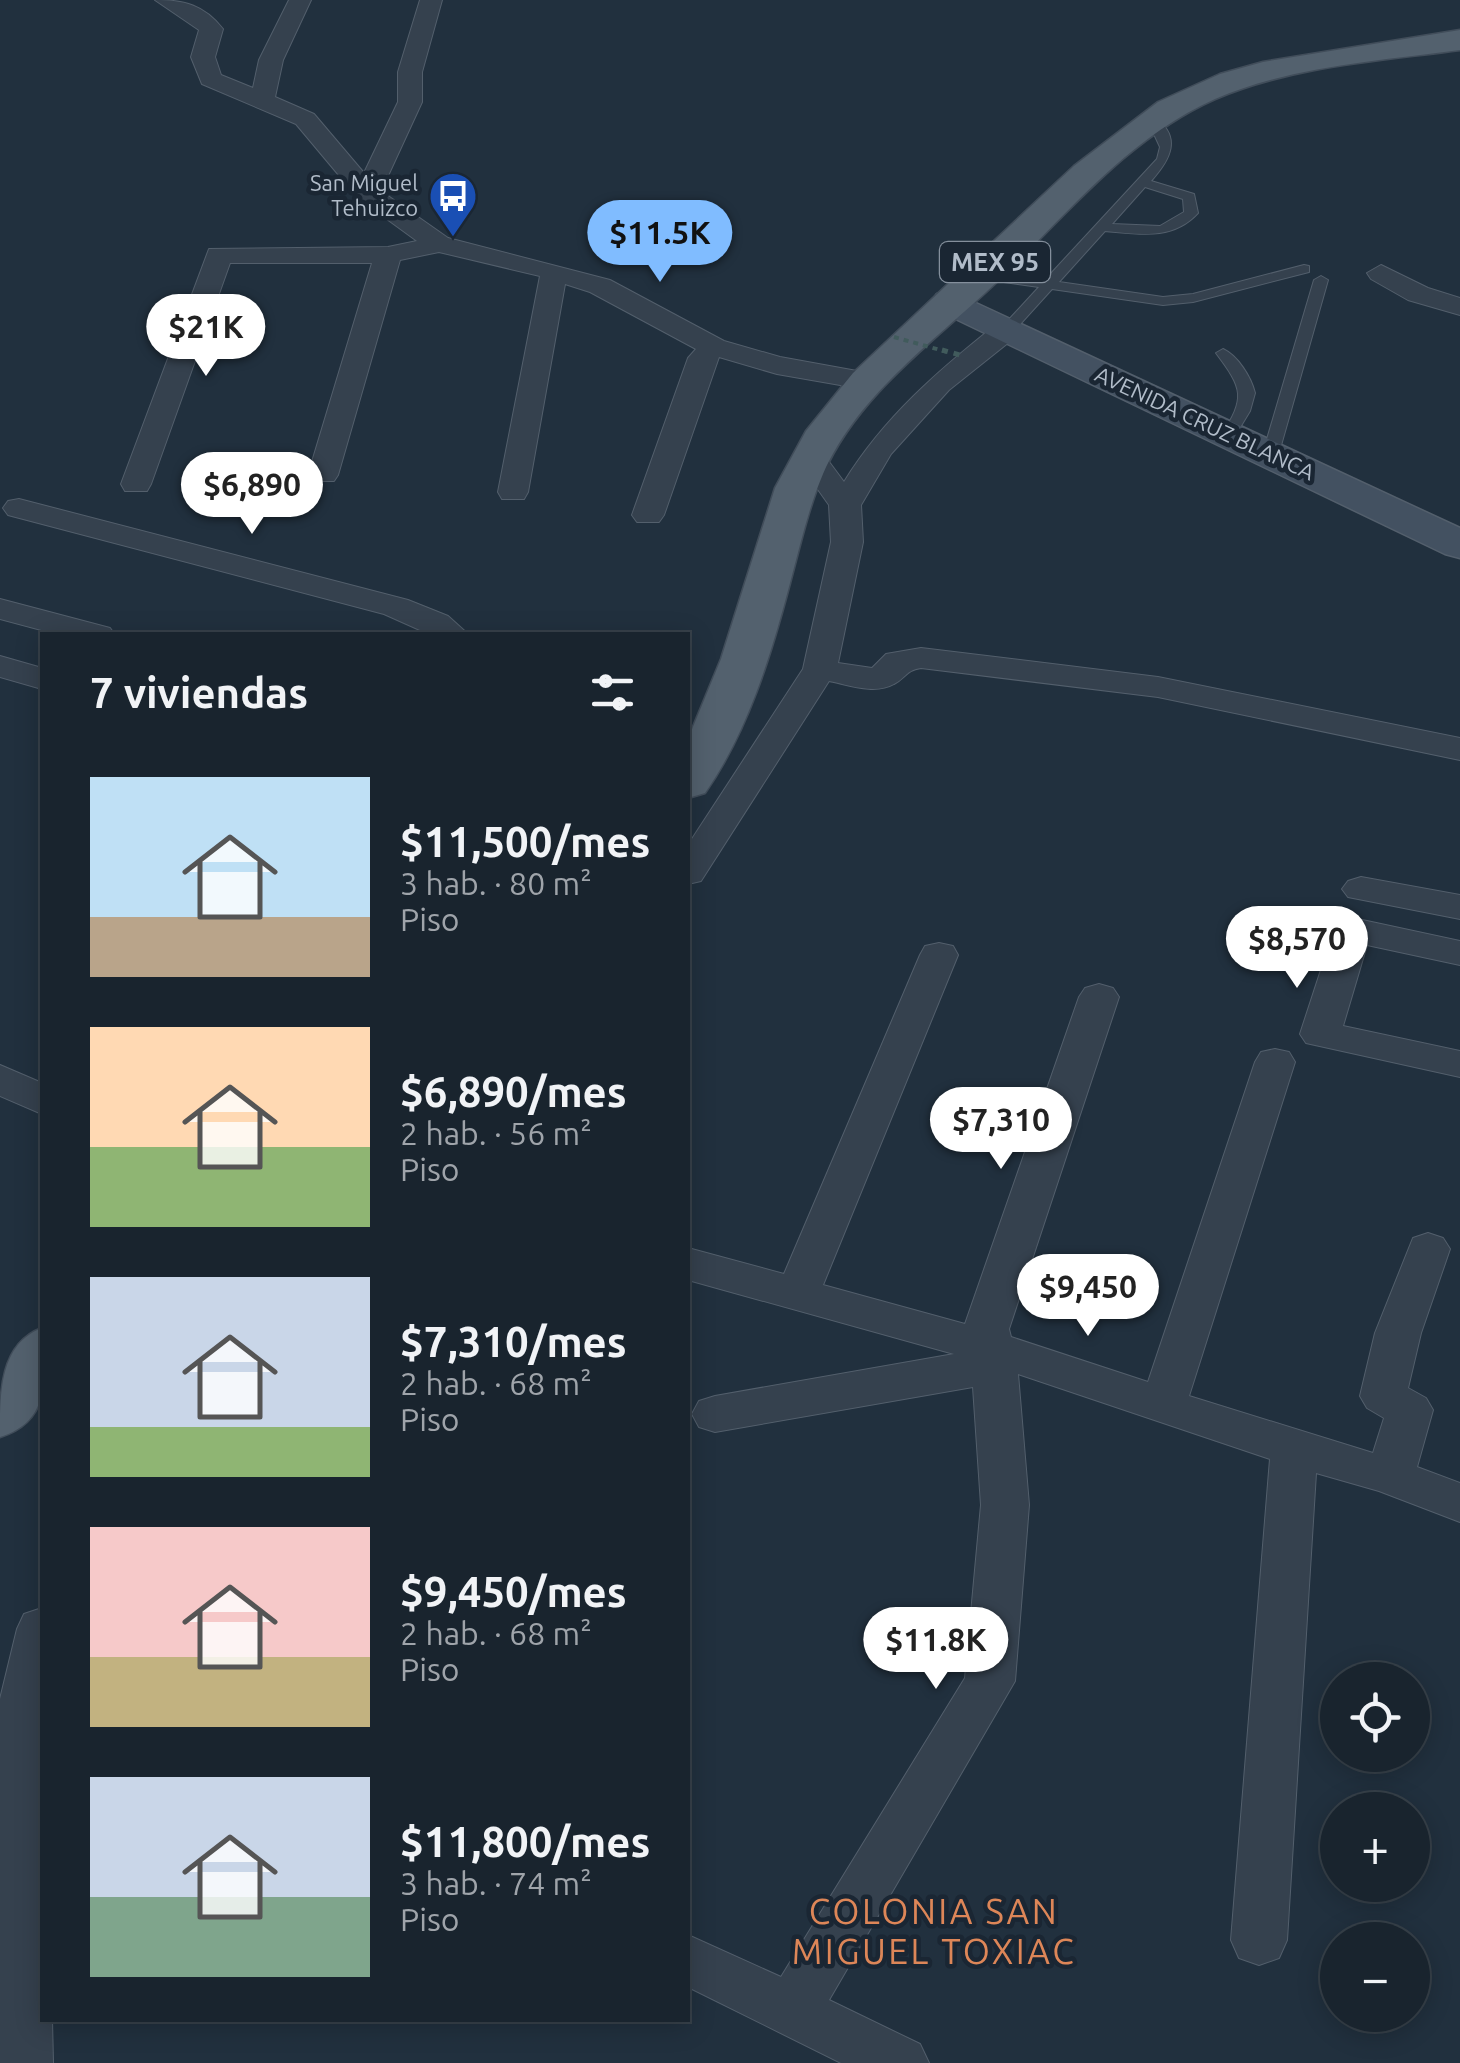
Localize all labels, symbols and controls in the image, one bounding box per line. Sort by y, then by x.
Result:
place label: San Miguel Tehuizco [310,170,418,220]
bus stop icon: San Miguel Tehuizco [427,170,479,238]
pin: $11.5K [579,200,741,285]
text: $11.5K [609,214,711,250]
road number: MEX 95 [940,242,1050,282]
pin: $21K [147,294,265,379]
text: $21K [168,308,244,344]
street label: AVENIDA CRUZ BLANCA [1092,361,1320,485]
pin: $6,890 [171,452,333,537]
text: $6,890 [203,466,301,502]
icon: filters [585,665,640,720]
text: 7 viviendas [90,669,308,716]
icon: home [170,817,290,937]
text: $11,500/mes [400,818,650,865]
text: 3 hab. · 80 m² [400,865,592,901]
text: Piso [400,901,460,937]
pin: $8,570 [1216,906,1378,991]
text: $8,570 [1248,920,1346,956]
icon: home [170,1067,290,1187]
text: $6,890/mes [400,1068,627,1115]
pin: $7,310 [920,1087,1082,1172]
text: $7,310 [952,1101,1050,1137]
text: 2 hab. · 56 m² [400,1115,592,1151]
text: Piso [400,1151,460,1187]
pin: $9,450 [1007,1254,1169,1339]
text: $9,450 [1039,1268,1137,1304]
icon: home [170,1317,290,1437]
text: $7,310/mes [400,1318,627,1365]
text: 2 hab. · 68 m² [400,1365,592,1401]
text: Piso [400,1401,460,1437]
icon: home [170,1567,290,1687]
text: $9,450/mes [400,1568,627,1615]
pin: $11.8K [855,1607,1017,1692]
text: 2 hab. · 68 m² [400,1615,592,1651]
text: $11.8K [885,1621,987,1657]
text: Piso [400,1651,460,1687]
map controls [1320,1662,1430,2032]
button: locate [1320,1662,1430,1772]
button: + [1320,1792,1430,1902]
icon: home [170,1817,290,1937]
text: $11,800/mes [400,1818,650,1865]
text: 3 hab. · 74 m² [400,1865,592,1901]
district label: COLONIA SAN MIGUEL TOXIAC [792,1891,1076,1971]
text: Piso [400,1901,460,1937]
button: − [1320,1922,1430,2032]

